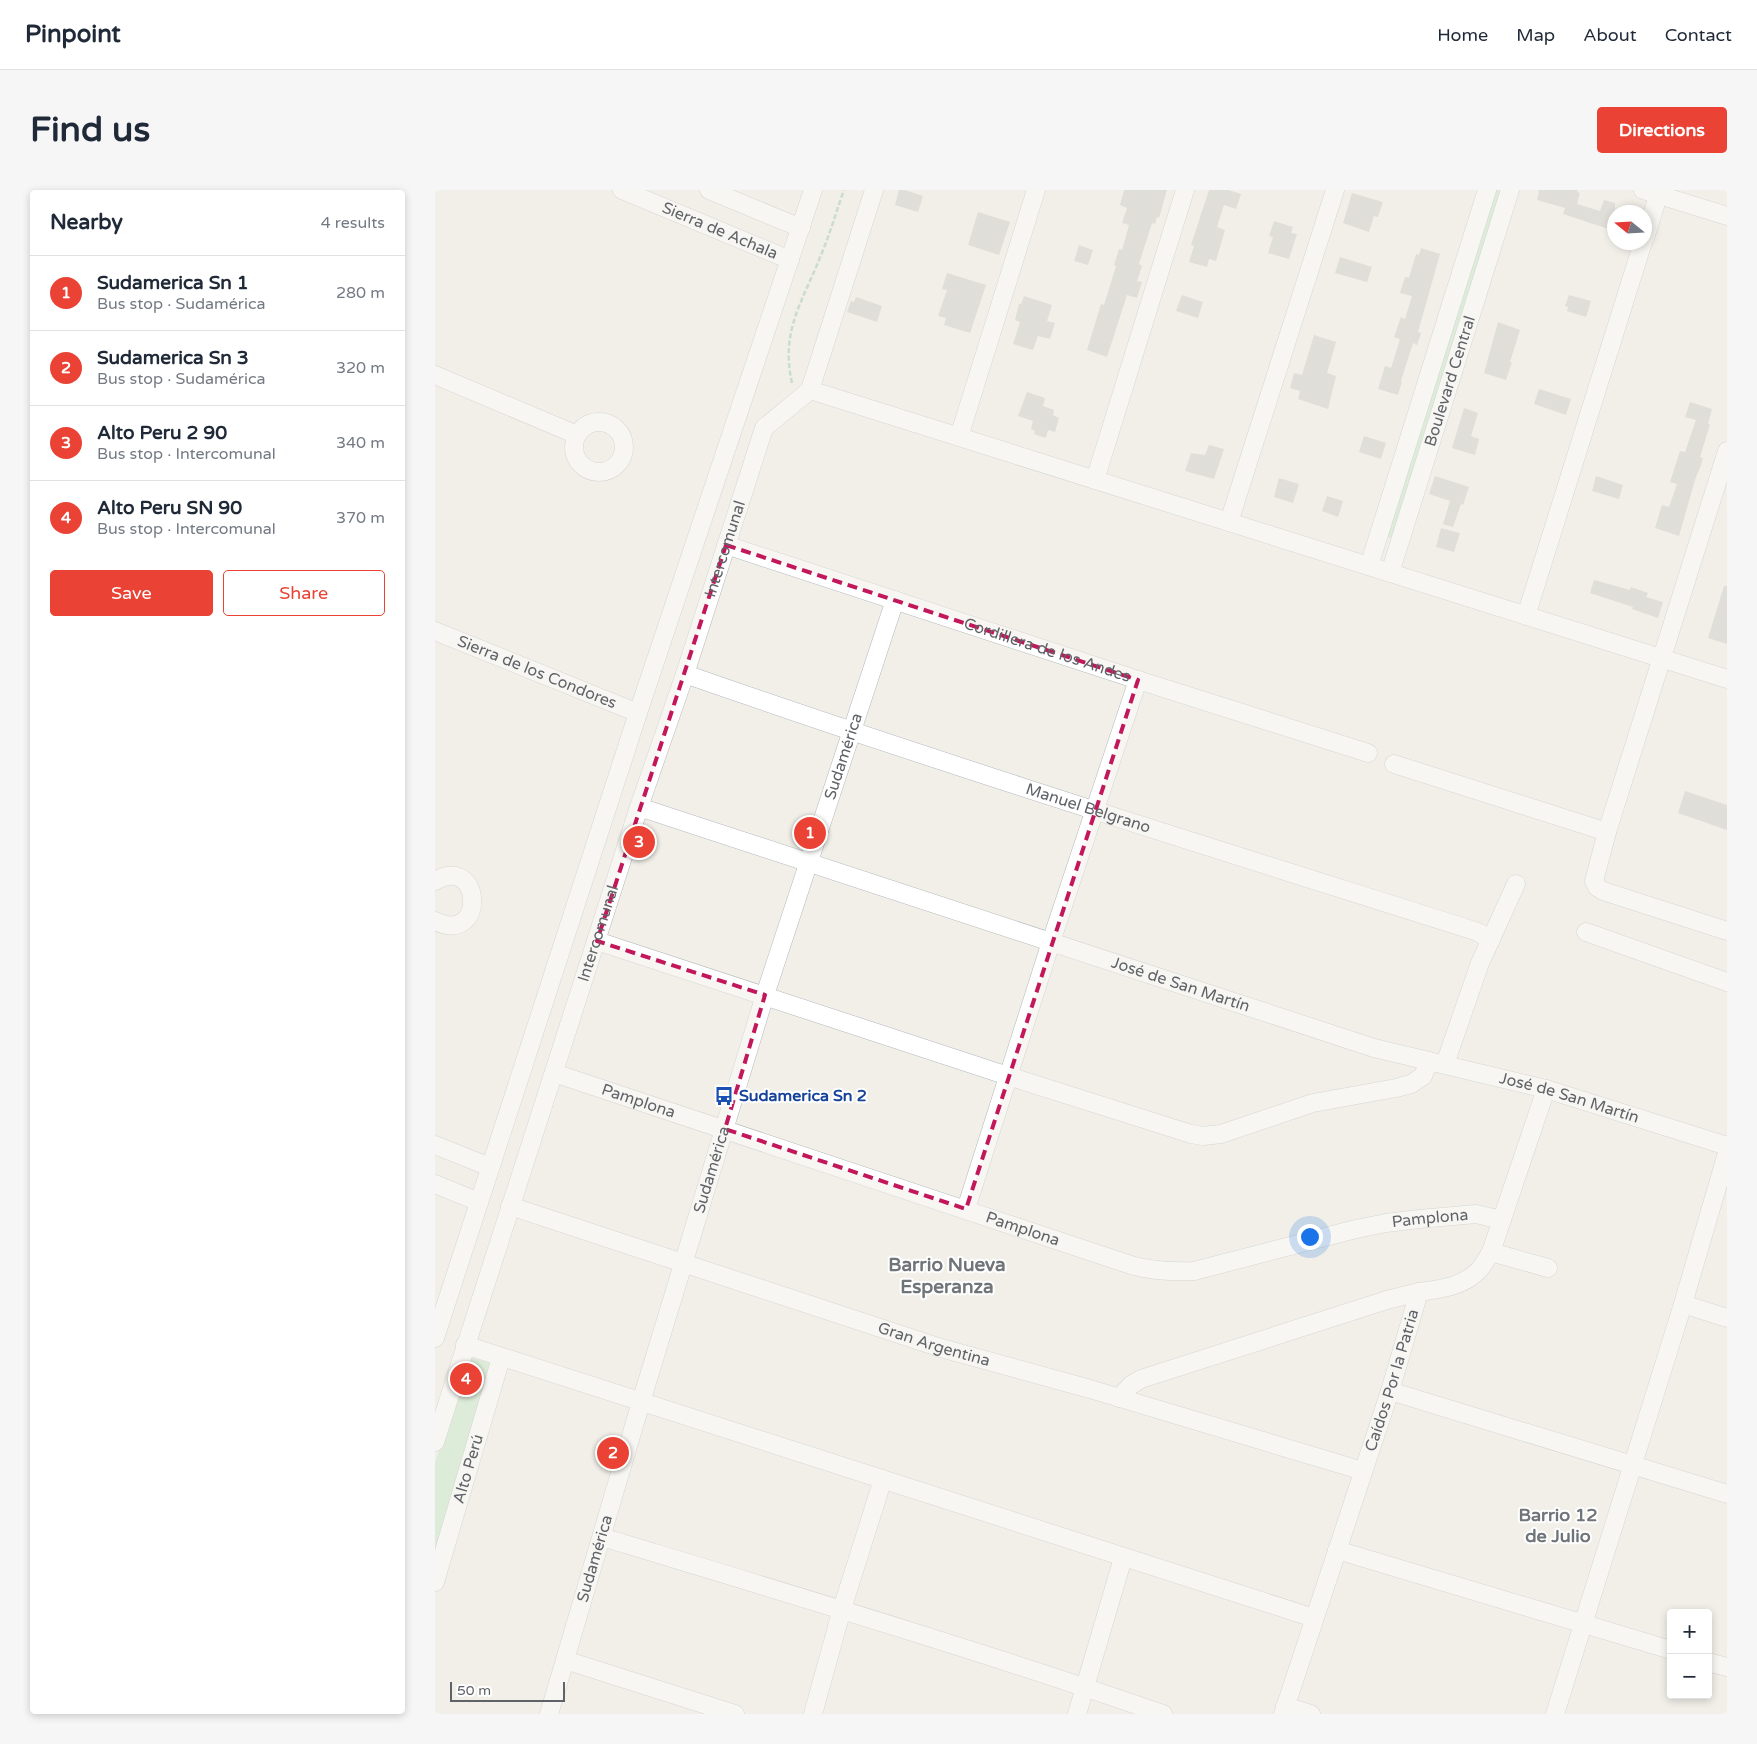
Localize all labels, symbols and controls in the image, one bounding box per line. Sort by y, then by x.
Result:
text: Pinpoint [25,20,121,49]
text: Home [1437,24,1488,46]
text: Map [1516,24,1555,46]
text: About [1583,24,1637,46]
text: Contact [1665,24,1732,46]
button: Directions [1597,107,1727,153]
text: Find us [30,109,150,151]
street label: Sierra de Achala [659,198,781,264]
north arrow [1607,205,1652,250]
text: Nearby [50,210,123,235]
text: 4 results [321,213,385,233]
text: Sudamerica Sn 1 [97,272,249,294]
text: 1 [61,283,71,303]
text: 280 m [336,283,385,303]
text: Bus stop · Sudamérica [97,294,265,314]
street label: Boulevard Central [1420,313,1480,449]
text: Sudamerica Sn 3 [97,347,249,369]
text: 2 [61,358,71,378]
text: 320 m [336,358,385,378]
text: Bus stop · Sudamérica [97,369,265,389]
text: Alto Peru 2 90 [97,422,227,444]
text: 3 [61,433,71,453]
text: 340 m [336,433,385,453]
text: Bus stop · Intercomunal [97,444,276,464]
text: Alto Peru SN 90 [97,497,242,519]
street label: Intercomunal [700,498,750,600]
text: 4 [61,508,71,528]
text: 370 m [336,508,385,528]
text: Bus stop · Intercomunal [97,519,276,539]
button: Save [50,570,213,616]
button: Share [223,570,385,616]
street label: Cordillera de los Andes [961,614,1133,687]
street label: Sierra de los Condores [454,631,620,713]
street label: Sudamérica [820,710,867,802]
street label: Manuel Belgrano [1023,779,1153,838]
pin: 1 [794,814,826,852]
pin: 3 [623,823,655,861]
street label: Intercomunal [573,883,623,984]
street label: José de San Martín [1109,953,1253,1017]
street label: José de San Martín [1497,1068,1642,1128]
street label: Pamplona [599,1080,678,1123]
bus stop icon: Sudamerica Sn 2 [713,1085,735,1107]
place label: Sudamerica Sn 2 [739,1086,867,1106]
street label: Sudamérica [689,1124,734,1216]
street label: Pamplona [1391,1205,1469,1232]
street label: Pamplona [983,1207,1062,1251]
your location [1297,1224,1323,1250]
district label: Barrio Nueva Esperanza [888,1254,1006,1299]
street label: Caídos Por la Patria [1361,1307,1423,1454]
street label: Gran Argentina [875,1318,992,1371]
pin: 4 [450,1360,482,1398]
street label: Alto Perú [449,1432,488,1506]
pin: 2 [597,1434,629,1472]
district label: Barrio 12 de Julio [1518,1504,1598,1547]
street label: Sudamérica [572,1513,617,1605]
map controls [1667,1609,1712,1699]
button: + [1667,1609,1712,1654]
button: − [1667,1654,1712,1699]
scale bar [450,1679,565,1702]
text: 50 m [457,1682,491,1699]

